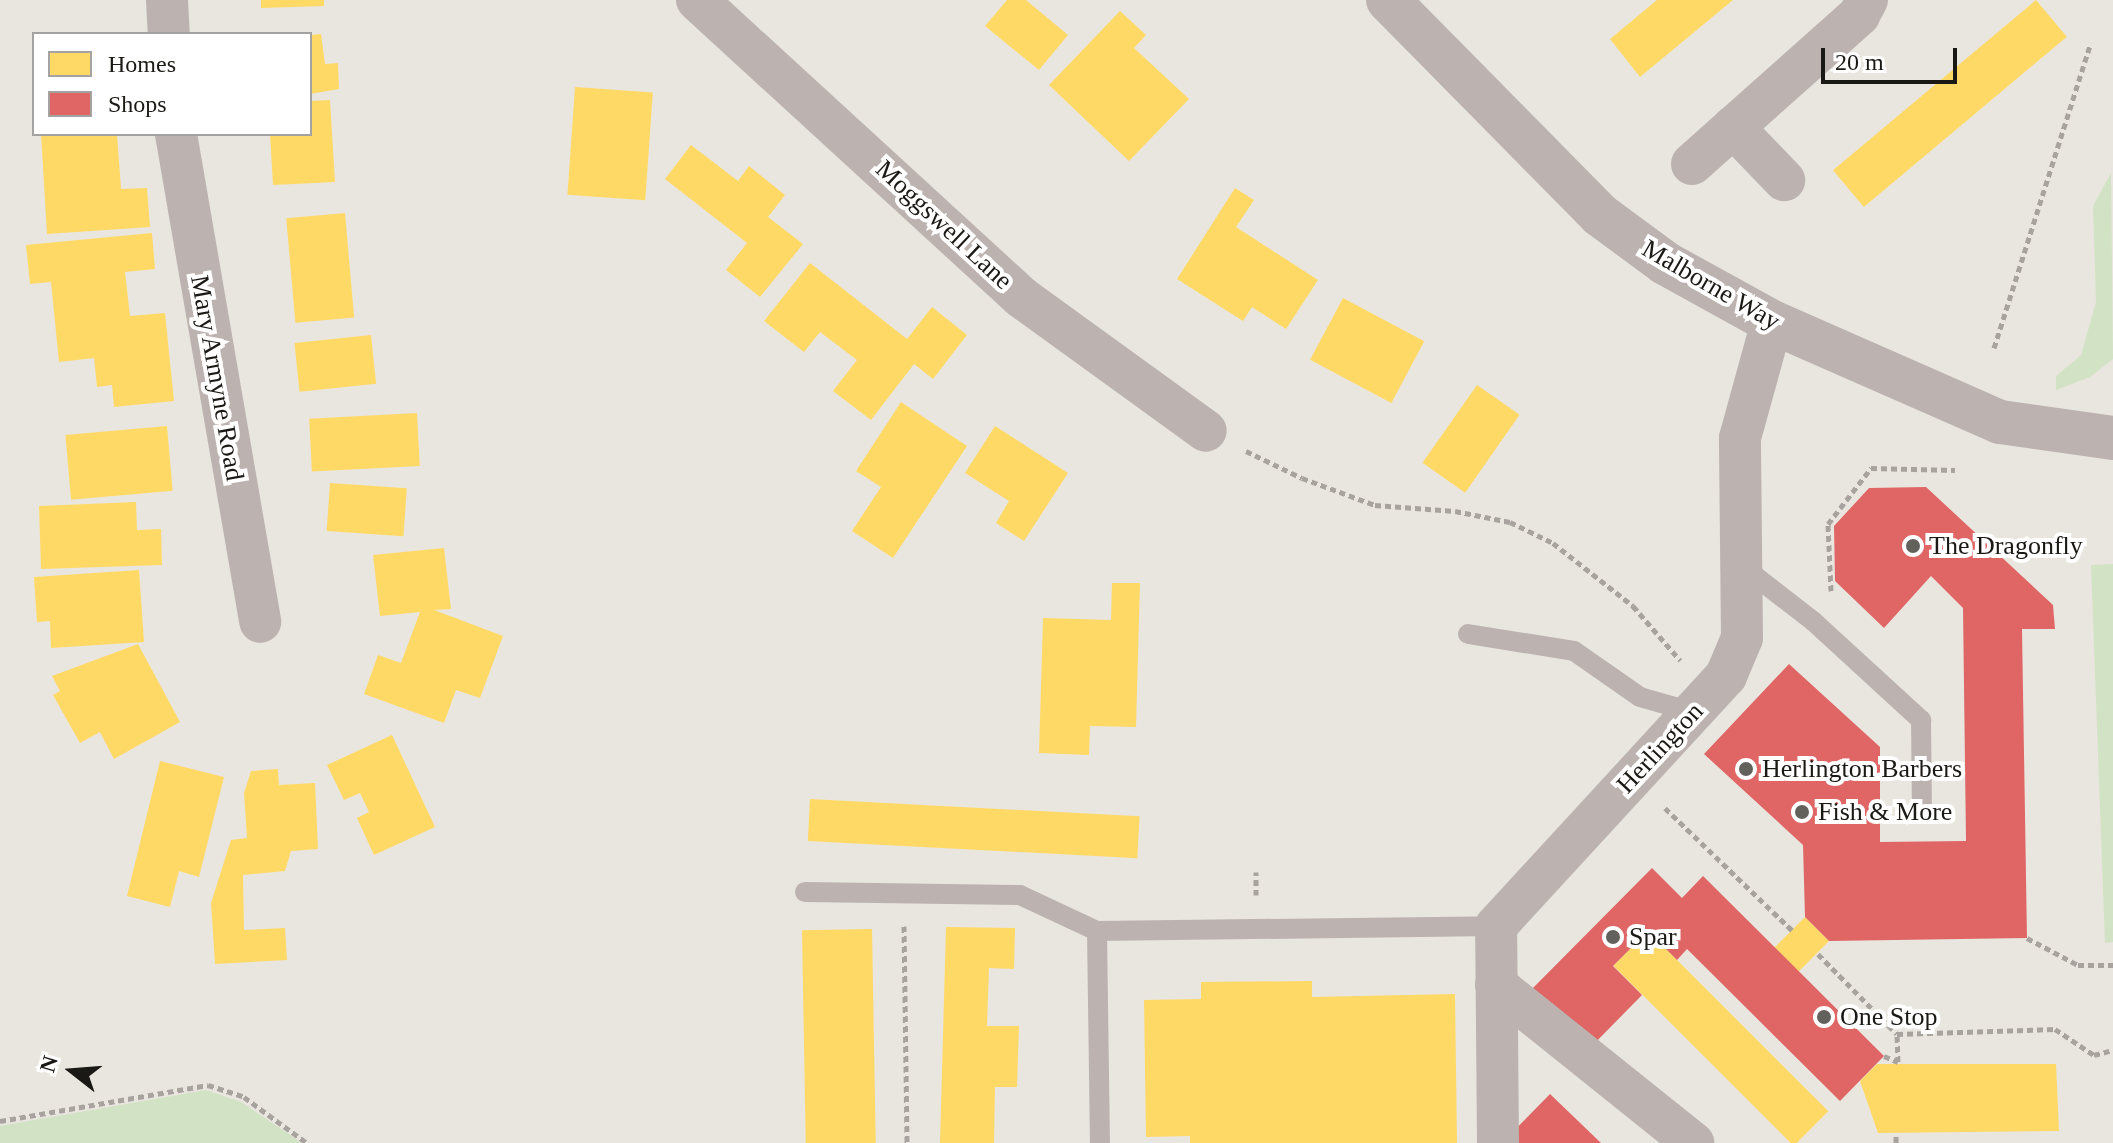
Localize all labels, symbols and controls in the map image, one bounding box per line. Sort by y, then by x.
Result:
legend [32,32,312,136]
scale bar [1825,32,1961,82]
text: 20 m [1835,49,1884,75]
text: Homes [108,51,176,77]
text: Shops [108,91,167,117]
street label: Moggswell Lane [869,154,1019,296]
street label: Malborne Way [1636,233,1786,337]
street label: Mary Armyne Road [183,272,251,484]
place label: The Dragonfly [1929,530,2083,562]
marker: The Dragonfly [1904,537,1922,555]
street label: Herlington [1610,696,1710,800]
place label: Herlington Barbers [1762,753,1962,785]
marker: Herlington Barbers [1737,760,1755,778]
place label: Fish & More [1818,796,1952,828]
marker: Fish & More [1793,803,1811,821]
place label: Spar [1629,921,1677,953]
marker: Spar [1604,928,1622,946]
place label: One Stop [1840,1001,1938,1033]
marker: One Stop [1815,1008,1833,1026]
north arrow [32,1031,112,1111]
text: N [34,1053,63,1075]

